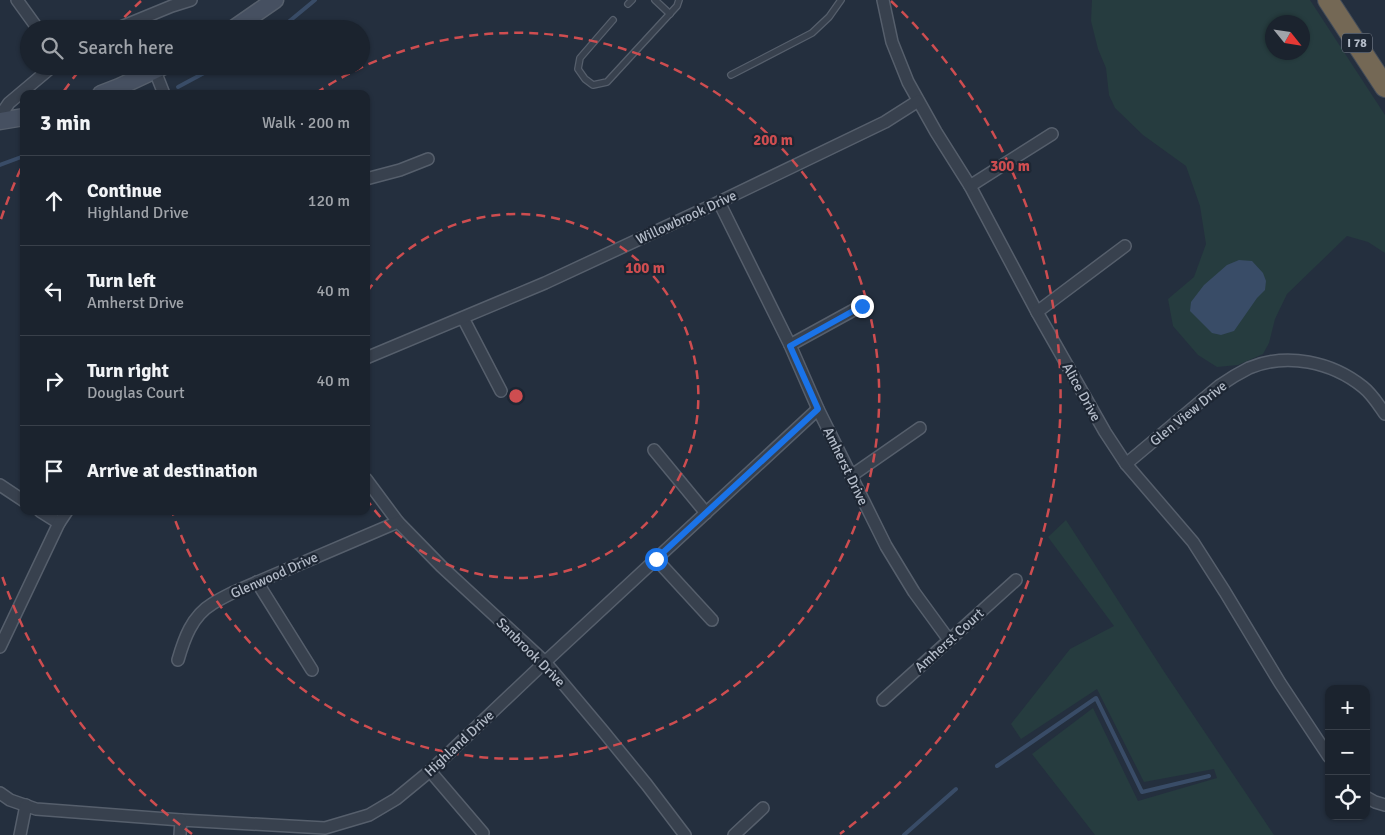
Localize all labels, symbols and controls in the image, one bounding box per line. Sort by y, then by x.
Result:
north arrow [1265,15,1310,60]
search box [20,20,370,75]
icon: search [38,34,66,62]
road number: I 78 [1342,34,1372,52]
text: Search here [78,36,174,60]
text: 3 min [40,110,91,136]
text: Walk · 200 m [262,113,350,133]
text: 200 m [753,131,793,149]
text: 300 m [990,157,1030,175]
text: Continue [87,179,162,203]
icon: ahead [40,187,68,215]
street label: Willowbrook Drive [633,187,739,248]
text: 120 m [308,191,350,211]
text: Highland Drive [87,203,189,223]
text: 100 m [625,259,665,277]
text: Turn left [87,269,156,293]
icon: left [40,277,68,305]
text: 40 m [316,281,350,301]
text: Amherst Drive [87,293,184,313]
route end [851,295,874,318]
text: Turn right [87,359,169,383]
street label: Alice Drive [1059,360,1105,424]
icon: right [40,367,68,395]
text: 40 m [316,371,350,391]
street label: Glen View Drive [1146,377,1230,450]
text: Douglas Court [87,383,185,403]
centre of rings [507,387,525,405]
street label: Amherst Drive [819,424,872,508]
icon: arrive [40,457,68,485]
text: Arrive at destination [87,459,258,483]
route start [645,548,668,571]
street label: Glenwood Drive [228,549,320,602]
street label: Amherst Court [911,605,988,676]
street label: Sanbrook Drive [493,614,569,690]
map controls [1325,685,1370,820]
button: + [1325,685,1370,730]
street label: Highland Drive [421,707,498,780]
button: − [1325,730,1370,775]
button: locate [1325,775,1370,820]

